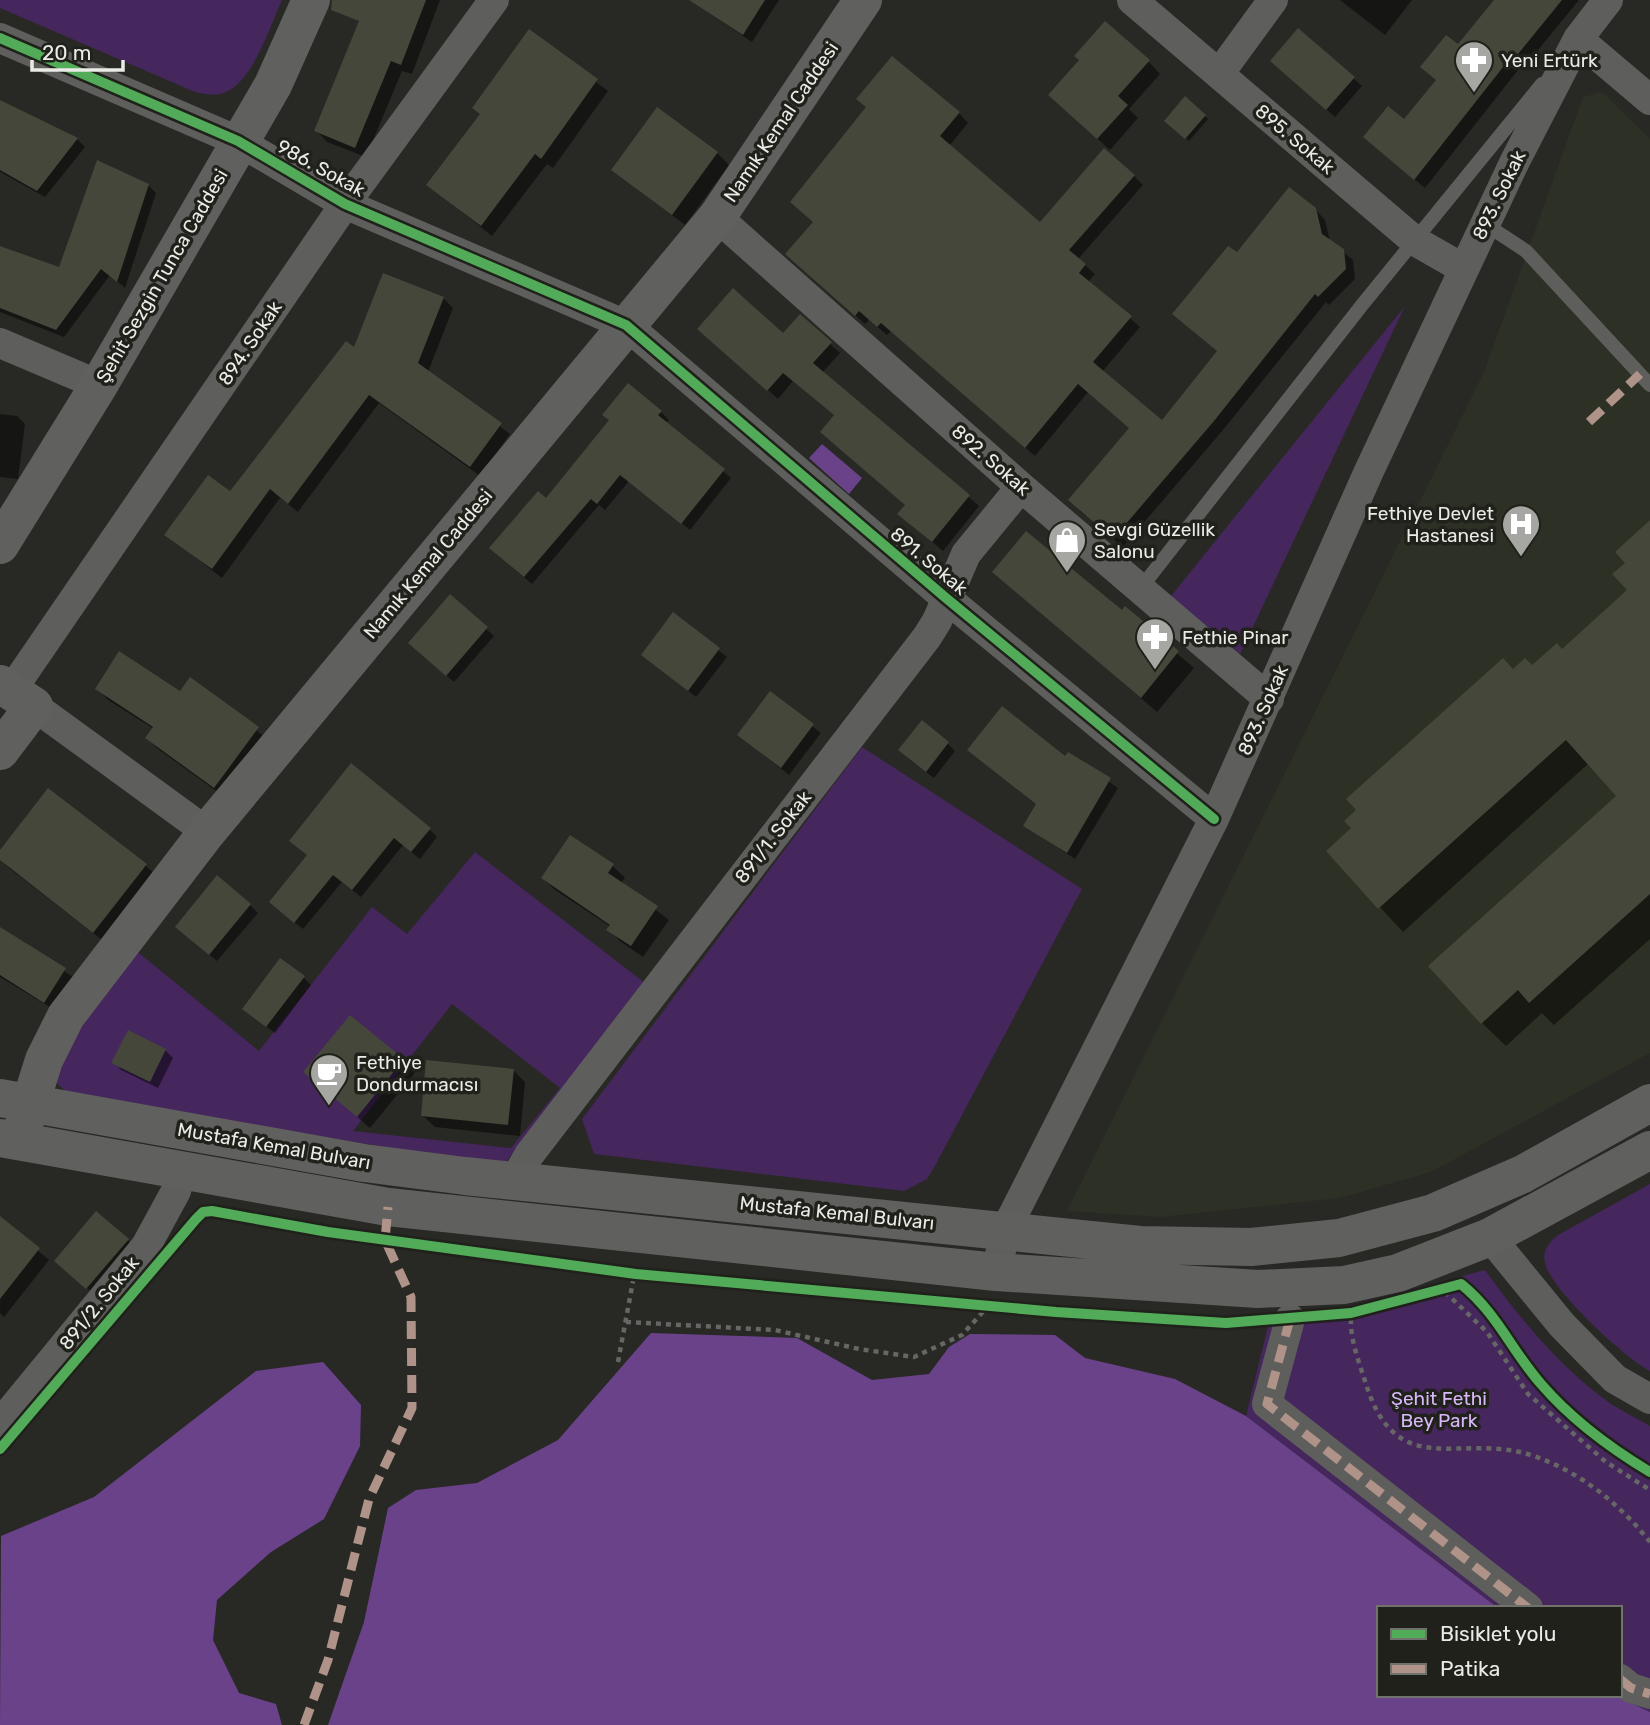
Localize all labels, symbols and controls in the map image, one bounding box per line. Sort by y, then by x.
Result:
scale bar [32,28,122,72]
street label: Namık Kemal Caddesi [719,38,843,206]
pharmacy icon: Yeni Ertürk [1453,39,1495,94]
text: 20 m [42,40,91,65]
place label: Yeni Ertürk [1501,49,1598,72]
street label: 895. Sokak [1251,99,1340,179]
street label: 986. Sokak [273,134,369,202]
street label: 893. Sokak [1468,146,1531,243]
street label: Şehit Sezgin Tunca Caddesi [91,165,233,387]
street label: 894. Sokak [213,296,287,389]
street label: 892. Sokak [947,420,1035,500]
street label: Namık Kemal Caddesi [359,484,497,644]
place label: Fethiye Devlet Hastanesi [1367,502,1495,547]
hospital icon: Fethiye Devlet Hastanesi [1500,503,1542,558]
place label: Sevgi Güzellik Salonu [1094,518,1215,563]
shop icon: Sevgi Güzellik Salonu [1046,519,1088,574]
street label: 891. Sokak [886,522,972,600]
pharmacy icon: Fethie Pinar [1134,616,1176,671]
place label: Fethie Pinar [1182,626,1289,649]
street label: 893. Sokak [1233,661,1293,759]
street label: 891/1. Sokak [730,786,816,888]
place label: Fethiye Dondurmacısı [356,1051,478,1096]
cafe icon: Fethiye Dondurmacısı [308,1052,350,1107]
street label: Mustafa Kemal Bulvarı [176,1118,372,1174]
street label: Mustafa Kemal Bulvarı [738,1191,936,1235]
street label: 891/2. Sokak [54,1251,144,1354]
park label: Şehit Fethi Bey Park [1391,1387,1487,1432]
legend [1377,1606,1622,1697]
text: Bisiklet yolu [1440,1621,1556,1646]
text: Patika [1440,1656,1500,1681]

